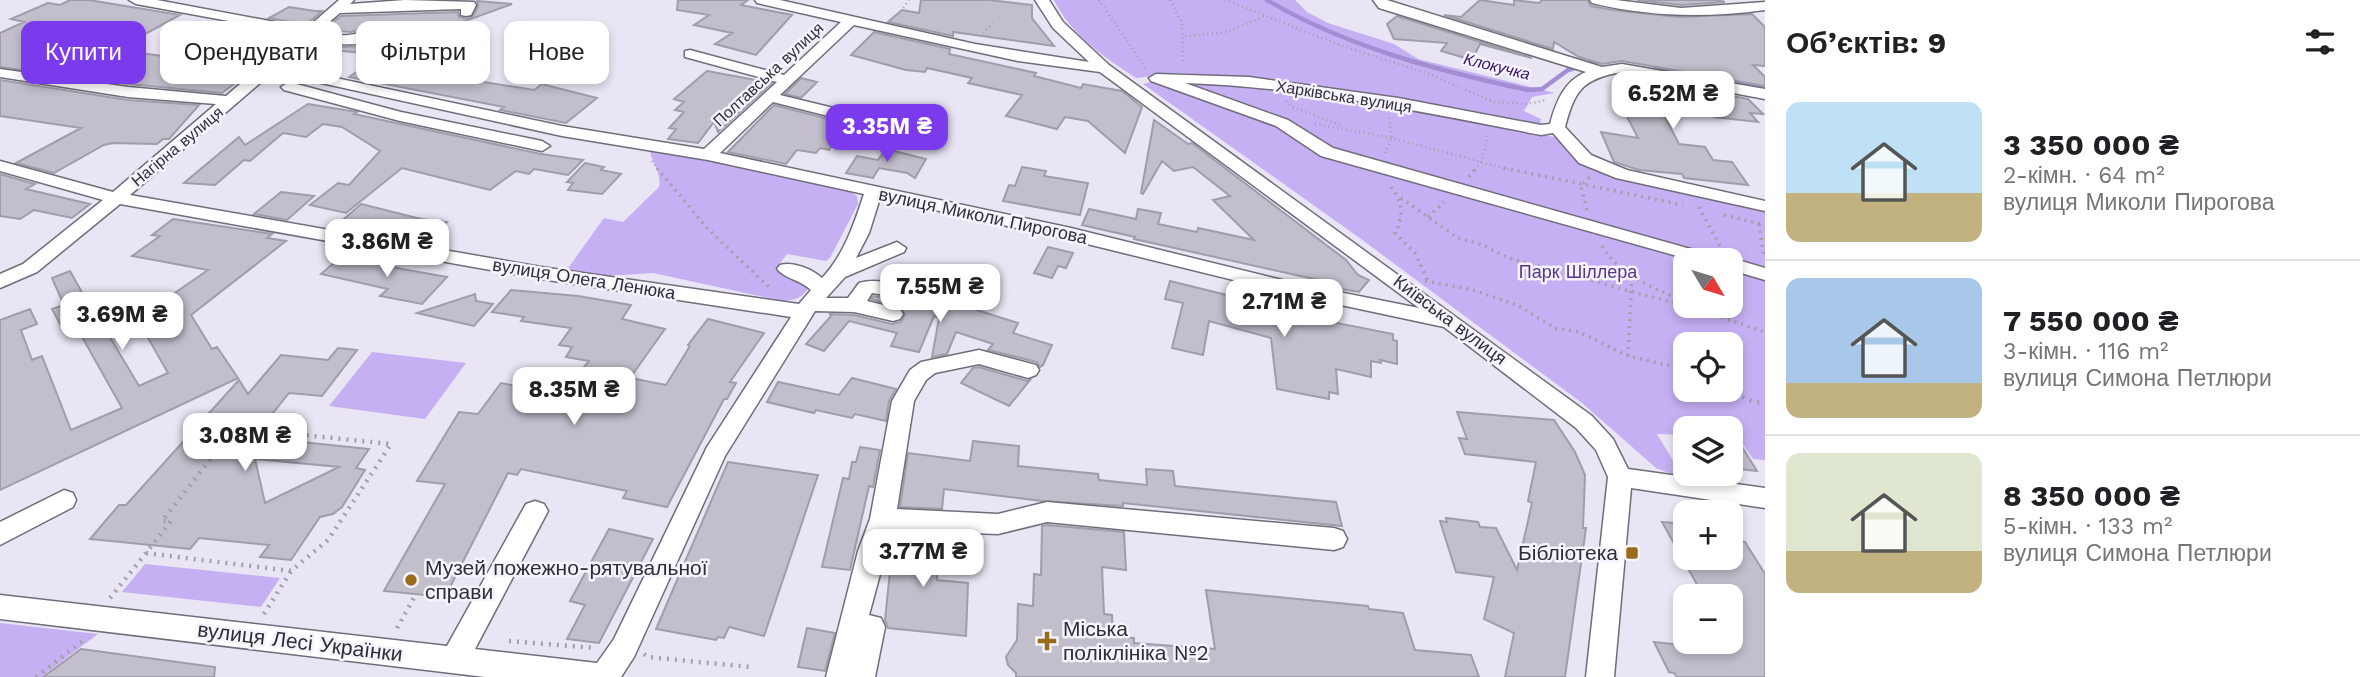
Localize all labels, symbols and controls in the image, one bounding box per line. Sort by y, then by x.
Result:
street label: Полтавська вулиця [709,18,827,130]
chip: Купити [21,21,146,84]
chip: Орендувати [160,21,342,84]
chip: Фільтри [356,21,490,84]
chip: Нове [504,21,609,84]
icon: filters [2301,23,2339,61]
text: Об’єктів: 9 [1786,25,1946,60]
water label: Клокучка [1462,49,1532,84]
pin: 6.52M ₴ [1608,72,1738,131]
street label: Харківська вулиця [1275,76,1413,117]
text: 6.52M ₴ [1628,80,1718,107]
street label: Нагірна вулиця [128,103,227,190]
pin: 3.35M ₴ [822,104,952,164]
text: 3.35M ₴ [842,113,932,140]
text: 3 350 000 ₴ [2003,127,2179,162]
icon: home [1842,130,1926,214]
text: 2-кімн. · 64 m² [2003,162,2165,189]
street label: вулиця Миколи Пирогова [877,183,1090,248]
text: вулиця Миколи Пирогова [2003,189,2275,216]
pin: 3.86M ₴ [322,219,452,279]
text: 3.86M ₴ [341,228,433,255]
north arrow [1673,248,1743,318]
map controls [1673,248,1743,654]
street label: вулиця Олега Ленюка [491,254,678,303]
park label: Парк Шіллера [1519,261,1638,282]
pin: 7.55M ₴ [875,264,1005,324]
street label: Київська вулиця [1390,270,1511,369]
text: 7.55M ₴ [896,273,984,300]
pin: 2.71M ₴ [1219,280,1349,339]
text: 2.71M ₴ [1242,288,1326,315]
pin: 3.69M ₴ [57,292,187,352]
text: 3.69M ₴ [76,301,168,328]
text: 7 550 000 ₴ [2003,303,2179,338]
icon: home [1842,306,1926,390]
button: locate [1673,332,1743,402]
text: 3-кімн. · 116 m² [2003,338,2168,365]
text: вулиця Симона Петлюри [2003,365,2272,392]
pin: 8.35M ₴ [509,368,639,427]
text: 8.35M ₴ [529,376,620,403]
pin: 3.08M ₴ [180,414,310,473]
button: layers [1673,416,1743,486]
text: 3.08M ₴ [199,422,291,449]
text: 8 350 000 ₴ [2003,478,2180,513]
icon: home [1842,481,1926,565]
button: + [1673,500,1743,570]
text: 5-кімн. · 133 m² [2003,513,2172,540]
pin: 3.77M ₴ [858,530,988,589]
text: 3.77M ₴ [879,538,967,565]
place label: Бібліотека [1518,540,1618,565]
text: вулиця Симона Петлюри [2003,540,2272,567]
marker: Бібліотека [1624,545,1640,561]
place label: Музей пожежно-рятувальної справи [425,555,708,604]
marker: Музей пожежно-рятувальної справи [403,572,419,588]
button: − [1673,584,1743,654]
place label: Міська поліклініка №2 [1063,616,1209,665]
street label: вулиця Лесі Українки [196,617,404,666]
marker: Міська поліклініка №2 [1037,631,1057,651]

